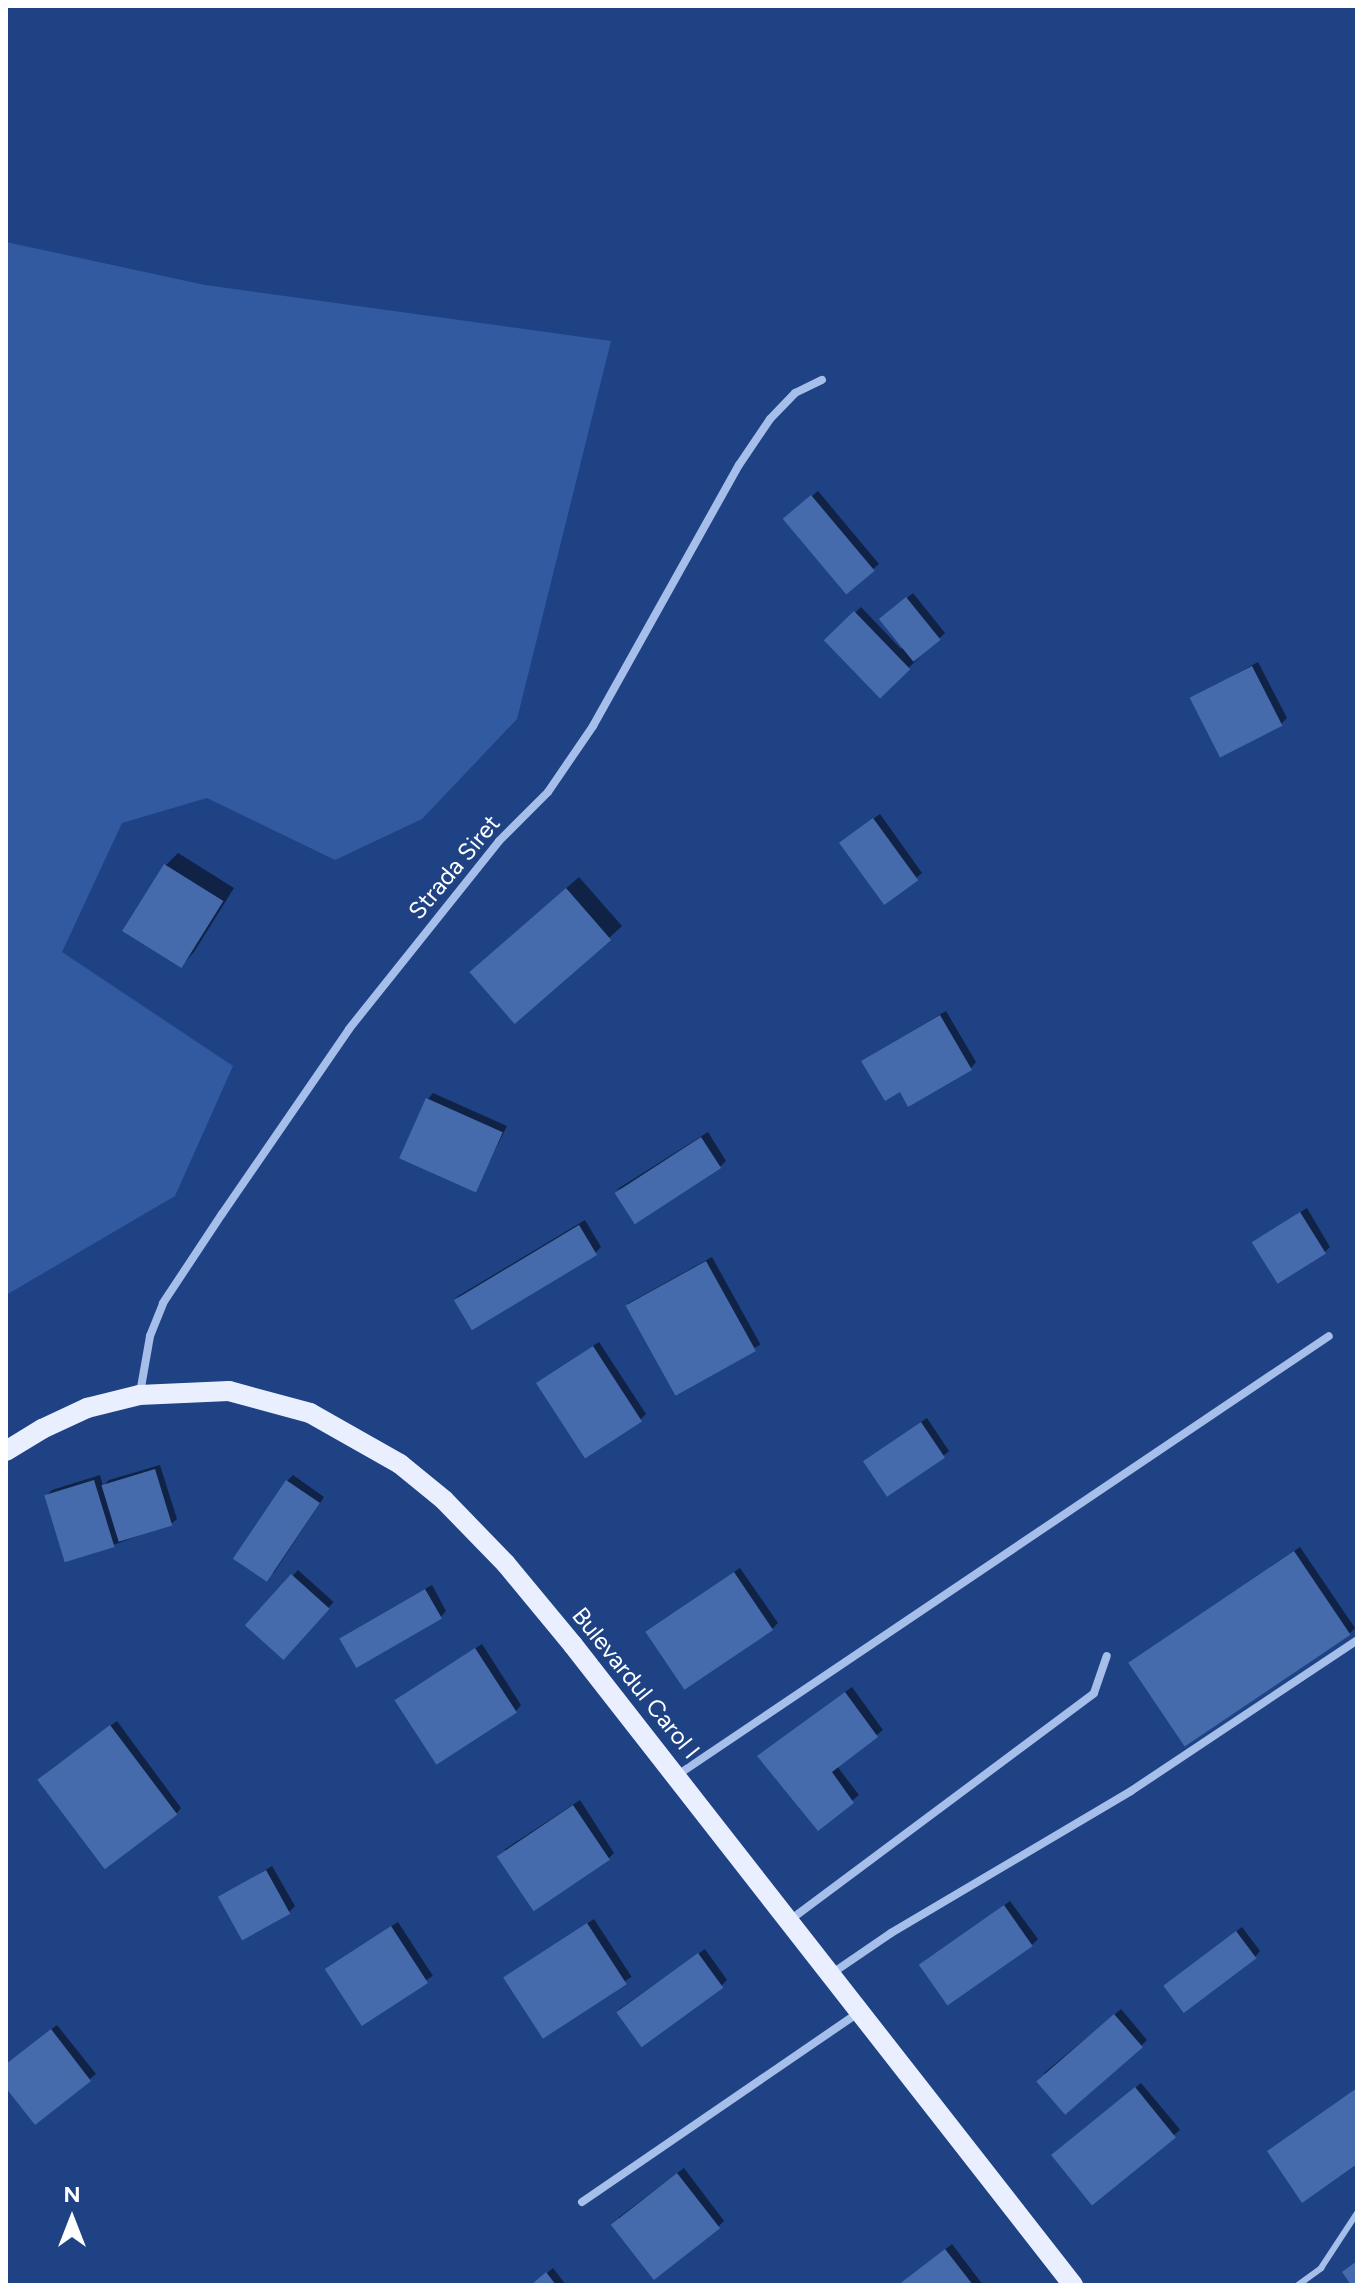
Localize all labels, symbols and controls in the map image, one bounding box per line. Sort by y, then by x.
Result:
street label: Strada Siret [402,809,506,925]
street label: Bulevardul Carol I [566,1601,706,1765]
north arrow [32,2179,112,2259]
text: N [63,2181,81,2208]

